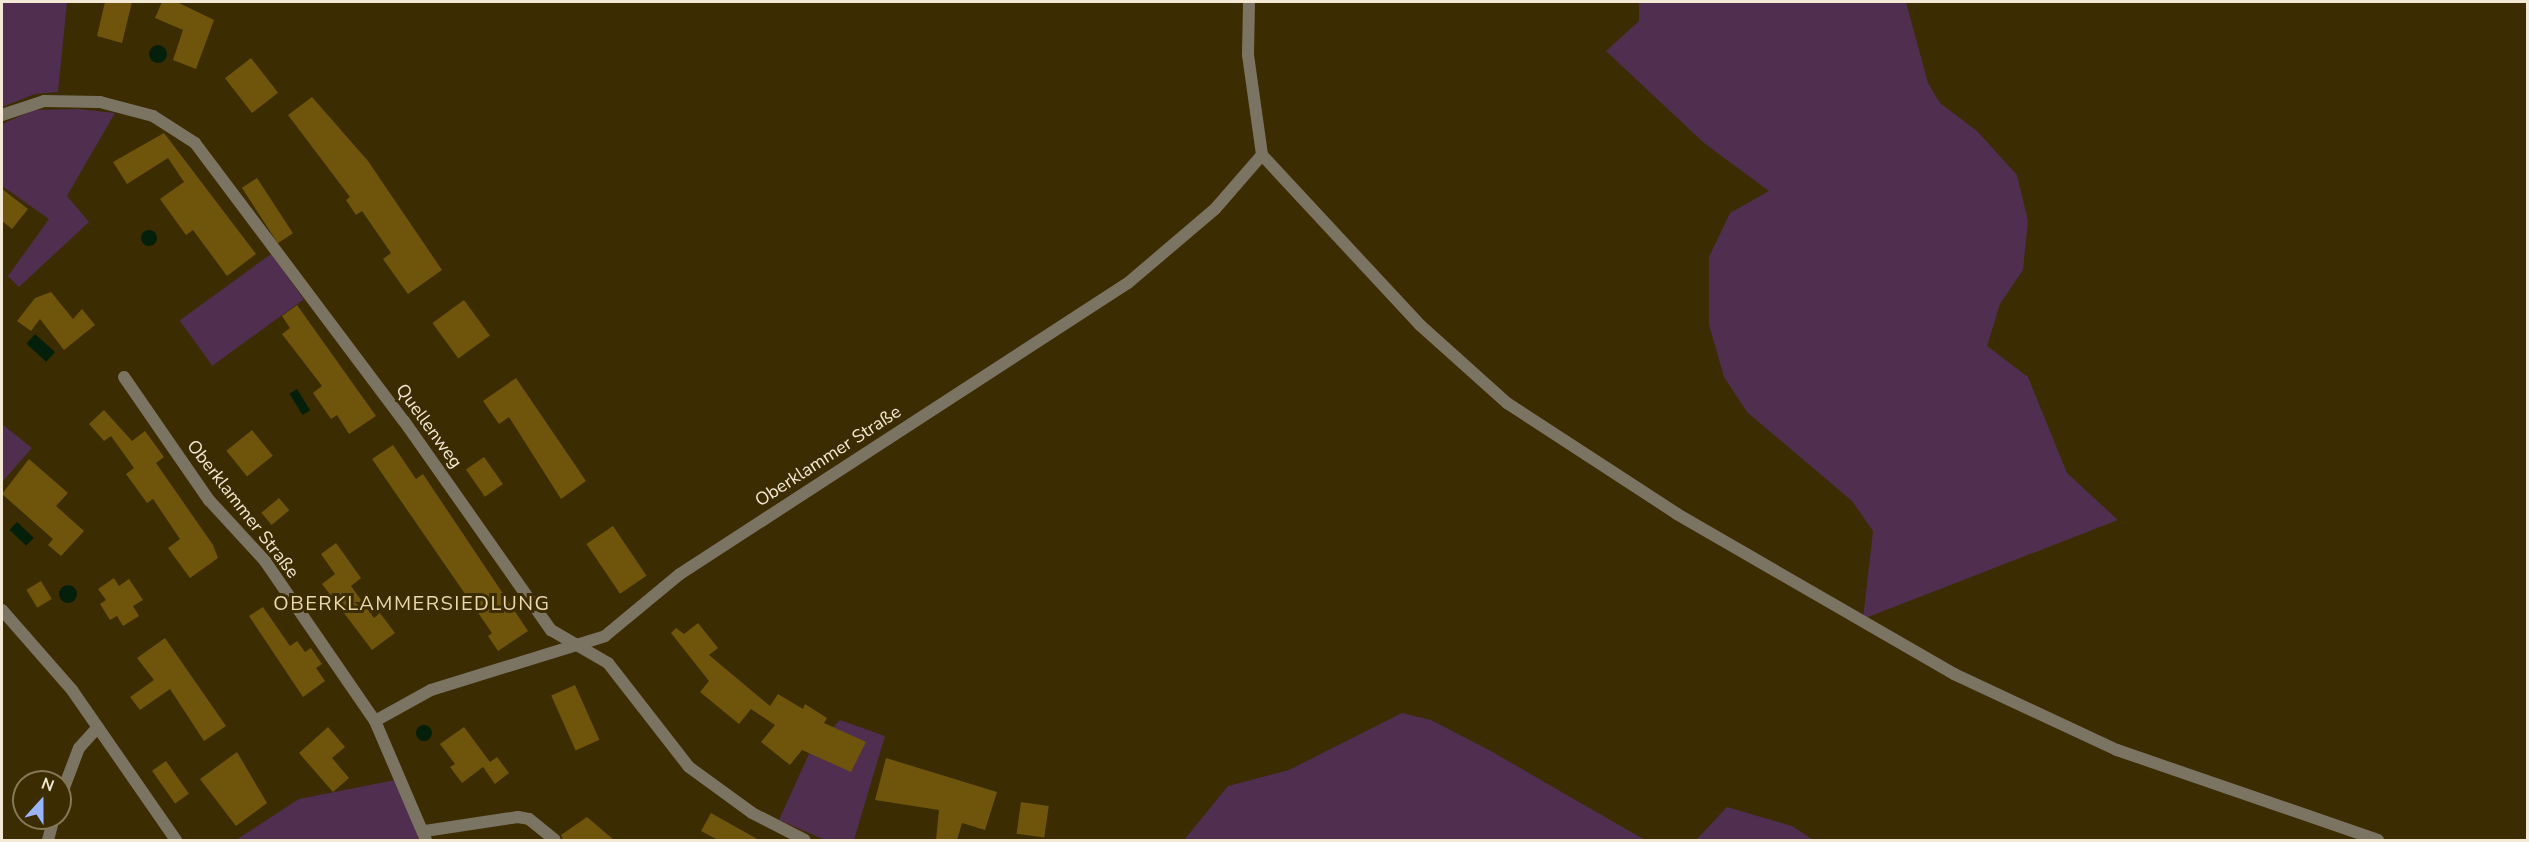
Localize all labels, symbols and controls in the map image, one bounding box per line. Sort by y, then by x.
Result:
street label: Quellenweg [391,380,467,472]
street label: Oberklammer Straße [751,401,905,511]
street label: Oberklammer Straße [182,436,304,582]
district label: OBERKLAMMERSIEDLUNG [273,591,551,615]
north arrow [12,770,72,830]
text: N [38,773,57,797]

